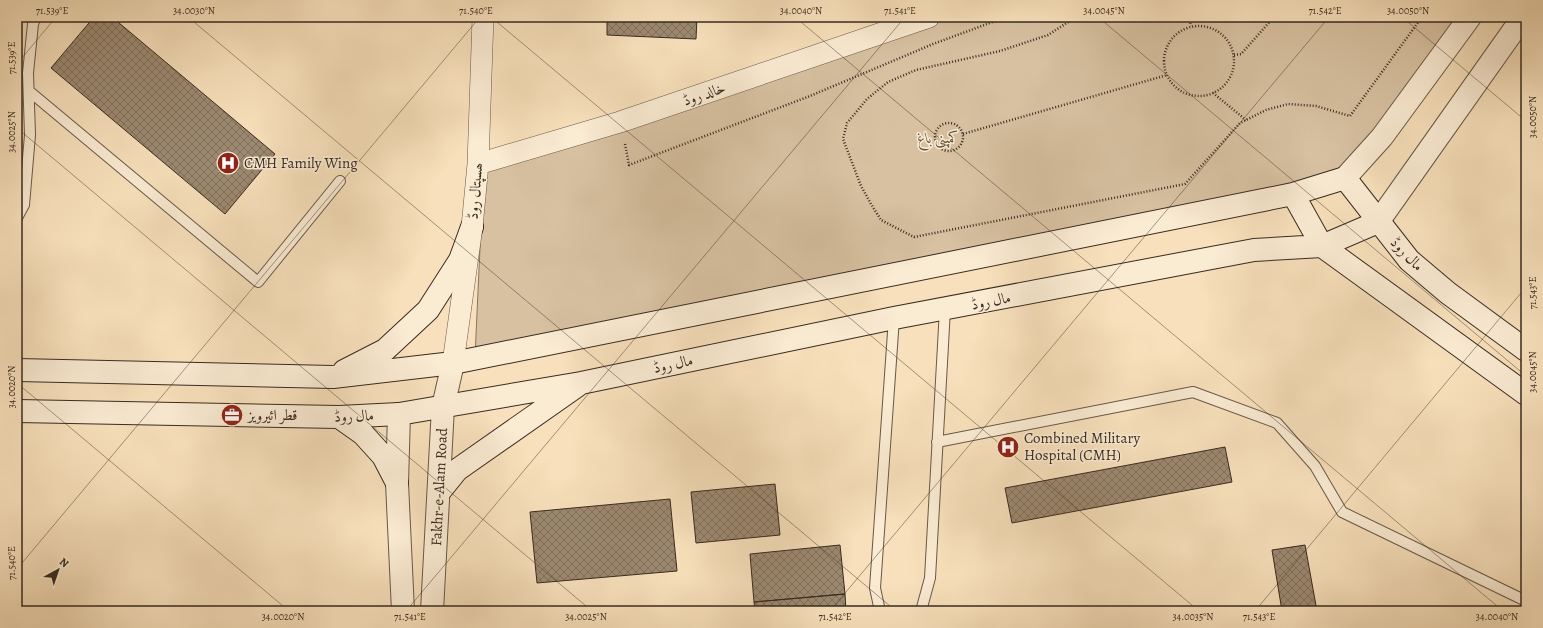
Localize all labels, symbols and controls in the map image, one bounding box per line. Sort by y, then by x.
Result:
text: 71.539°E [36,4,68,17]
text: 34.0030°N [173,4,215,17]
text: 71.540°E [459,4,493,17]
text: 34.0040°N [780,4,822,17]
text: 71.541°E [884,4,916,17]
text: 34.0045°N [1083,4,1125,17]
text: 71.542°E [1308,4,1342,17]
text: 34.0050°N [1387,4,1429,17]
text: 71.539°E [5,42,18,74]
street label: خالد روڈ [680,77,728,111]
text: 34.0050°N [1526,96,1539,138]
text: 34.0025°N [5,111,18,153]
park label: کمپنی باغ [918,128,960,151]
hospital icon: CMH Family Wing [215,150,241,176]
place label: CMH Family Wing [244,153,358,173]
street label: ھسپتال روڈ [463,162,488,220]
street label: مال روڈ [1386,233,1428,275]
text: 71.543°E [1526,277,1539,309]
street label: مال روڈ [969,287,1013,315]
street label: مال روڈ [651,350,695,378]
text: 34.0045°N [1526,351,1539,393]
text: 34.0020°N [5,366,18,408]
office icon: قطر ائیرویز [219,402,245,428]
place label: قطر ائیرویز [246,405,298,425]
street label: مال روڈ [334,405,374,427]
street label: Fakhr-e-Alam Road [426,427,452,546]
place label: Combined Military Hospital (CMH) [1024,428,1140,465]
hospital icon: Combined Military Hospital (CMH) [995,434,1021,460]
text: 71.540°E [5,546,18,580]
north arrow [38,550,78,590]
text: N [56,554,72,571]
text: 34.0020°N [262,610,304,623]
text: 71.541°E [394,610,426,623]
text: 34.0025°N [565,610,607,623]
text: 71.542°E [818,610,852,623]
text: 34.0035°N [1172,610,1214,623]
text: 71.543°E [1243,610,1275,623]
text: 34.0040°N [1476,610,1518,623]

